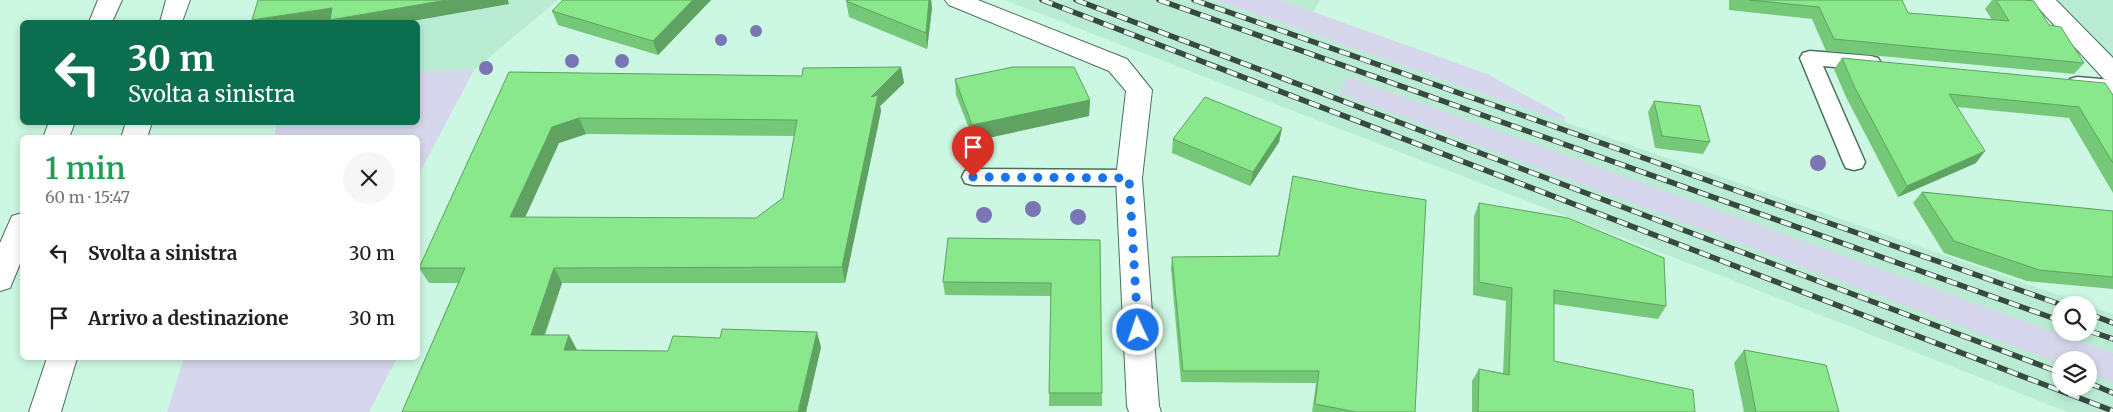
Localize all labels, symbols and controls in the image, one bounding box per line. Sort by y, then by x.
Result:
text: 30 m [128,37,214,81]
icon: left [45,40,110,105]
text: Svolta a sinistra [128,80,295,108]
pin [952,126,994,177]
icon: arrive [959,133,987,161]
text: 1 min [45,149,126,187]
button: close [343,152,395,204]
text: 60 m · 15:47 [45,187,130,207]
icon: left [45,239,73,267]
text: Svolta a sinistra [88,241,237,265]
text: 30 m [349,241,395,265]
map controls [2052,296,2097,396]
button: search [2052,296,2097,341]
position arrow [1111,303,1163,355]
icon: arrive [45,304,73,332]
text: Arrivo a destinazione [88,306,288,330]
text: 30 m [349,306,395,330]
button: layers [2052,351,2097,396]

